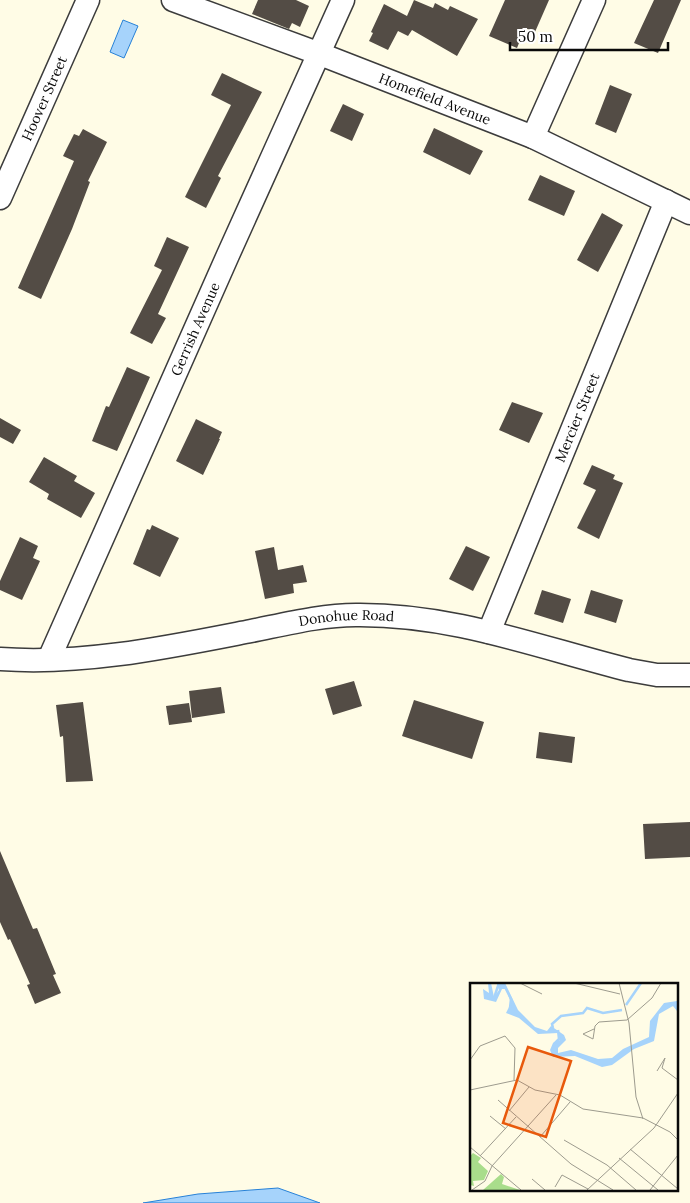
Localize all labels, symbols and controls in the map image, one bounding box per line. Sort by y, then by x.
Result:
scale bar [510,20,668,52]
text: 50 m [518,27,553,46]
street label: Hoover Street [18,53,71,144]
street label: Homefield Avenue [376,69,494,129]
street label: Gerrish Avenue [167,279,224,378]
street label: Mercier Street [551,370,604,465]
street label: Donohue Road [297,606,395,630]
inset map [470,983,678,1190]

